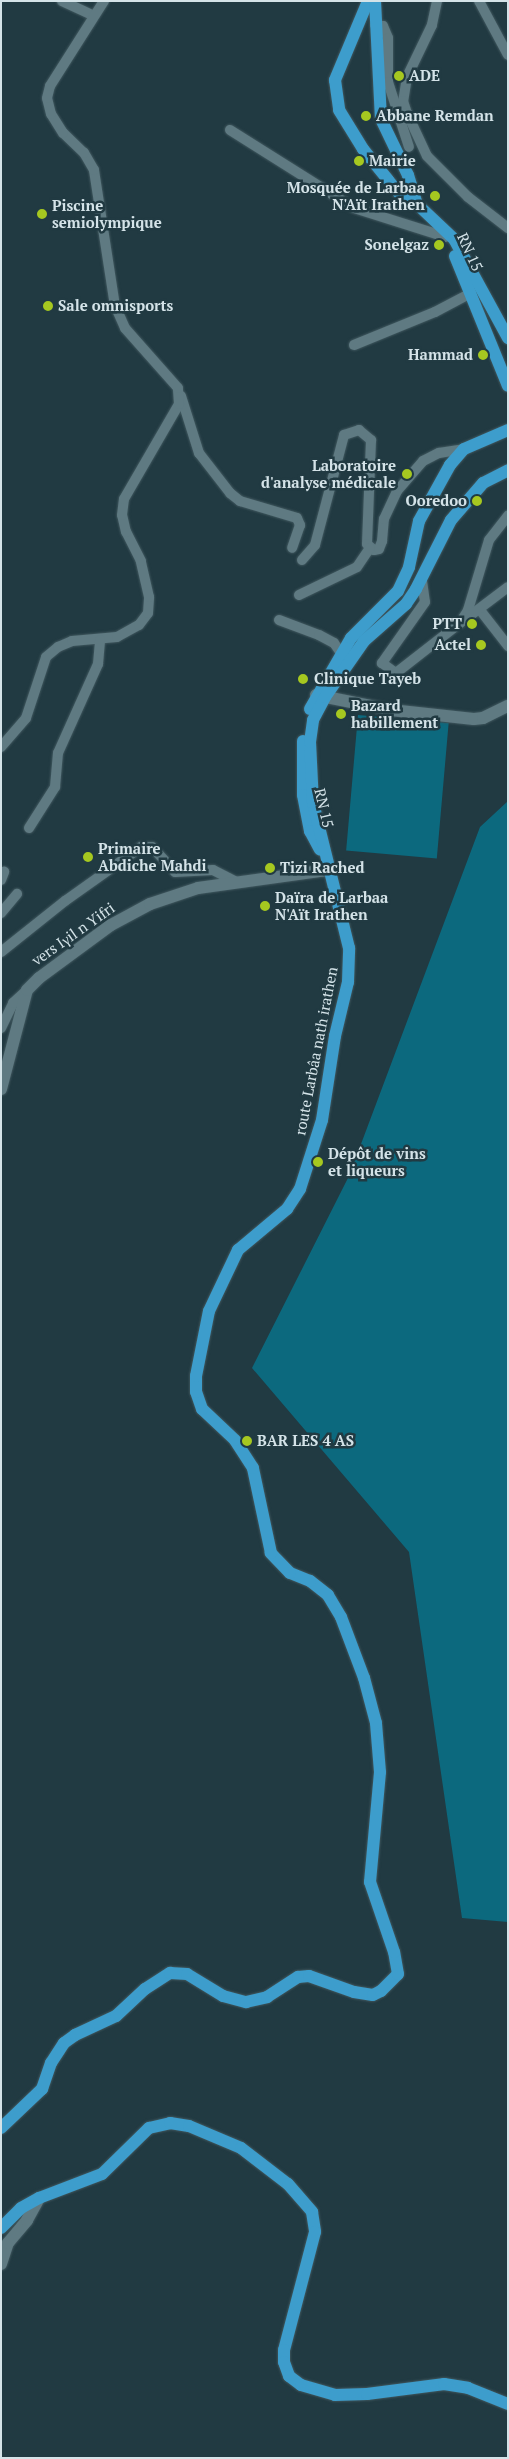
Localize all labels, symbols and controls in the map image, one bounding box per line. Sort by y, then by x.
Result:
place label: ADE [409,67,440,85]
marker: ADE [393,70,405,82]
place label: Abbane Remdan [376,107,494,125]
marker: Abbane Remdan [360,110,372,122]
place label: Mairie [369,152,416,170]
marker: Mairie [353,155,365,167]
place label: Mosquée de Larbaa N'Aït Irathen [287,178,425,213]
marker: Mosquée de Larbaa N'Aït Irathen [429,190,441,202]
place label: Piscine semiolympique [52,196,162,231]
marker: Piscine semiolympique [36,208,48,220]
street label: RN 15 [453,230,487,274]
place label: Sonelgaz [364,236,429,254]
marker: Sonelgaz [433,239,445,251]
place label: Sale omnisports [58,297,173,315]
marker: Sale omnisports [42,300,54,312]
place label: Hammad [408,346,473,364]
marker: Hammad [477,349,489,361]
place label: Laboratoire d'analyse médicale [261,456,396,491]
marker: Laboratoire d'analyse médicale [400,467,414,481]
place label: Ooredoo [405,492,467,510]
marker: Ooredoo [471,495,483,507]
place label: PTT [432,615,462,633]
marker: PTT [466,618,478,630]
place label: Actel [435,636,471,654]
marker: Actel [475,639,487,651]
place label: Clinique Tayeb [314,670,421,688]
marker: Clinique Tayeb [296,672,310,686]
place label: Bazard habillement [351,696,438,731]
marker: Bazard habillement [335,708,347,720]
street label: RN 15 [311,786,337,830]
place label: Primaire Abdiche Mahdi [98,839,207,874]
marker: Primaire Abdiche Mahdi [82,851,94,863]
place label: Tizi Rached [280,859,364,877]
marker: Tizi Rached [264,862,276,874]
place label: Daïra de Larbaa N'Aït Irathen [275,888,388,923]
street label: vers Iγil n Yifri [28,899,118,969]
marker: Daïra de Larbaa N'Aït Irathen [259,900,271,912]
street label: route Larbâa nath irathen [291,965,341,1137]
place label: Dépôt de vins et liqueurs [328,1144,426,1179]
marker: Dépôt de vins et liqueurs [312,1156,324,1168]
place label: BAR LES 4 AS [257,1432,354,1450]
marker: BAR LES 4 AS [241,1435,253,1447]

